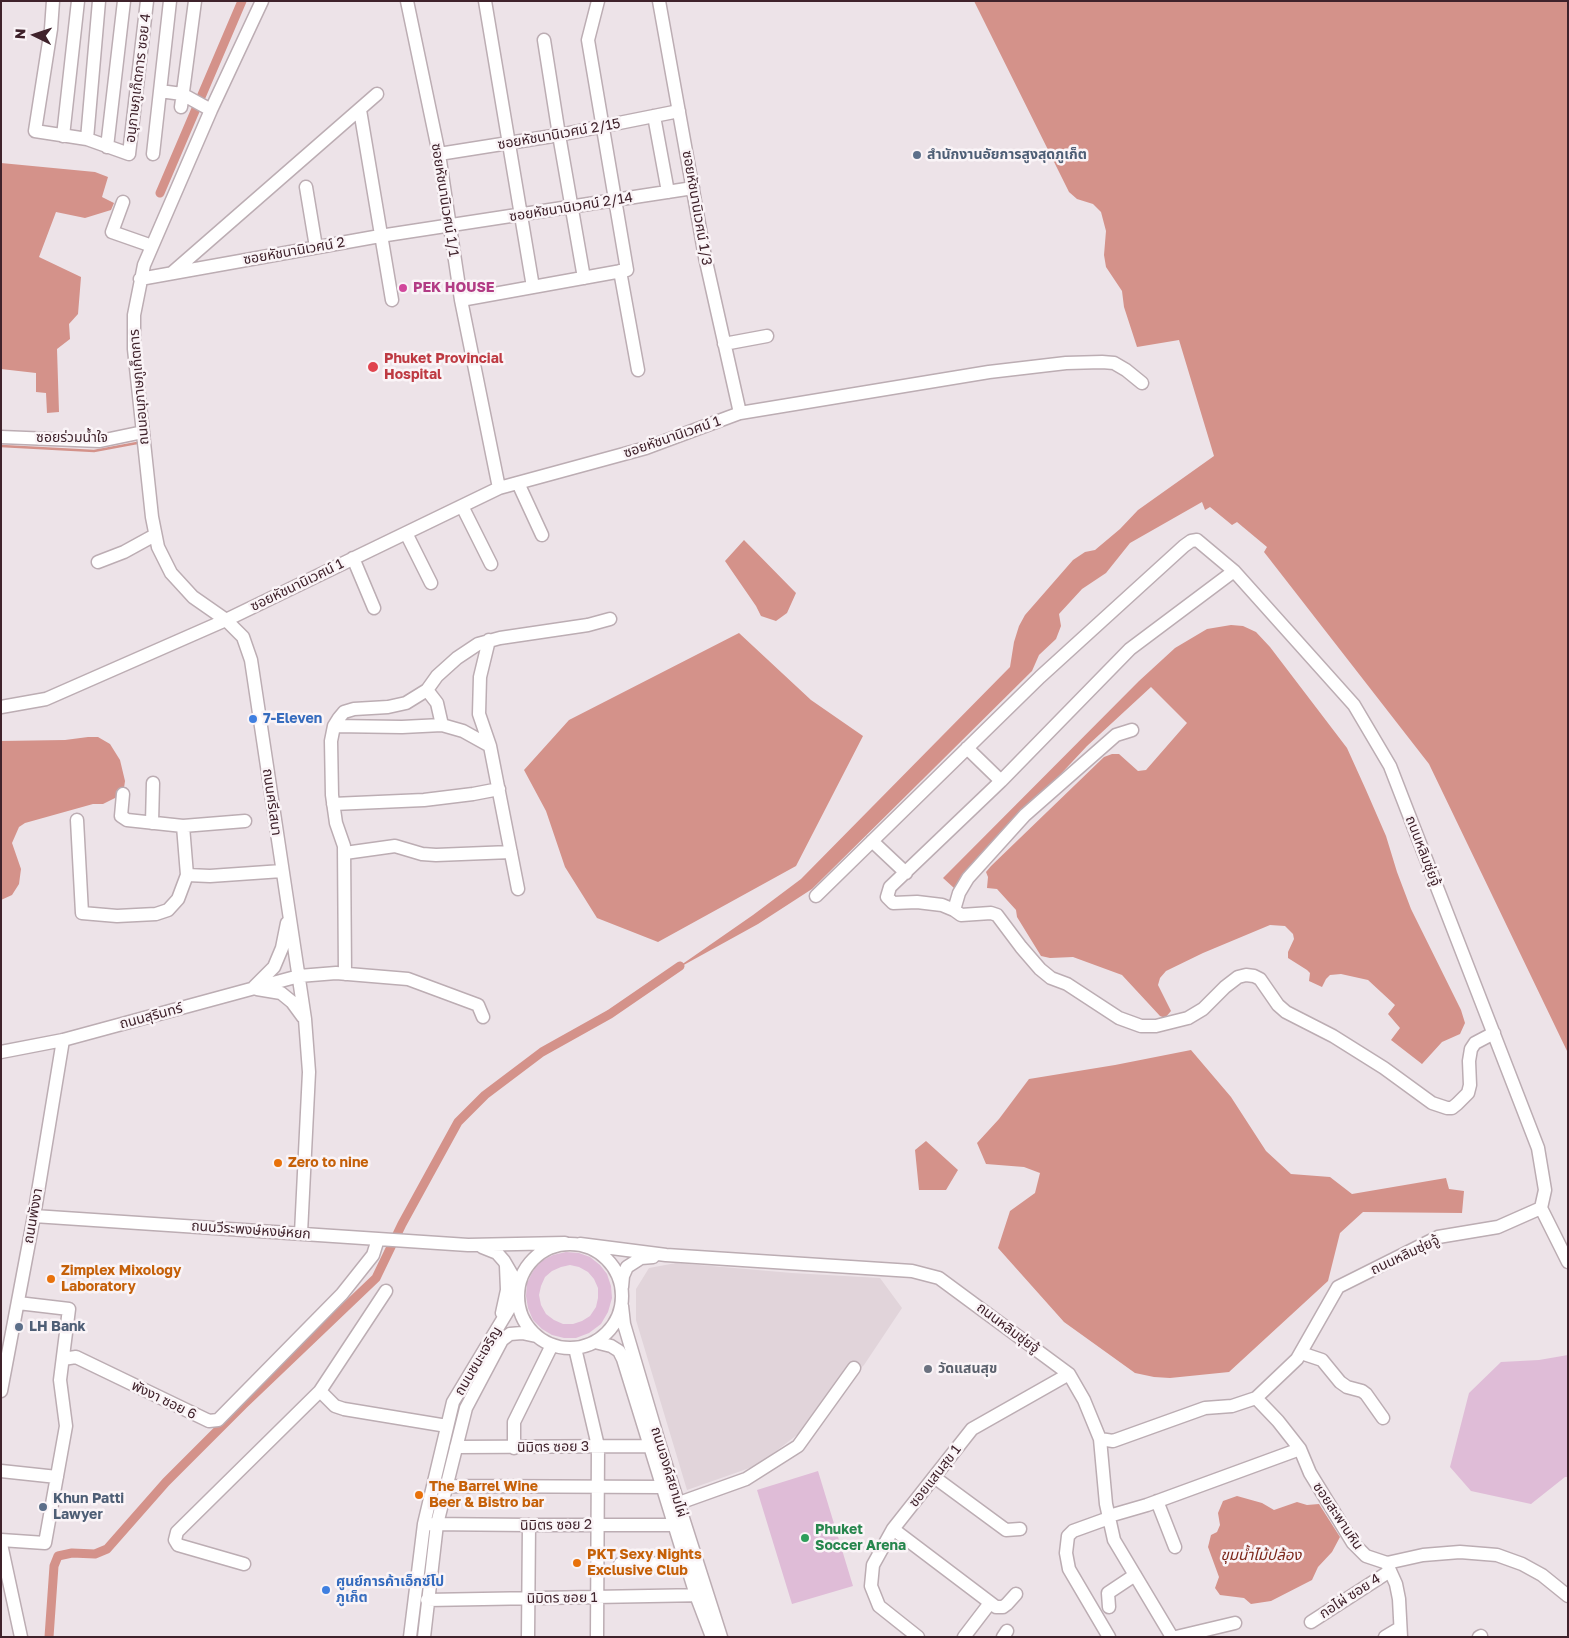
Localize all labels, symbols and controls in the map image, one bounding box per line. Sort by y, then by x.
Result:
north arrow [10,10,60,60]
street label: อนุภาษภูเก็ตการ ซอย 4 [122,12,154,144]
text: N [11,28,28,40]
street label: ซอยหัชนานิเวศน์ 2/15 [496,115,622,153]
street label: ซอยหัชนานิเวศน์ 1/1 [428,142,462,258]
place label: สำนักงานอัยการสูงสุดภูเก็ต [927,147,1087,163]
street label: ซอยหัชนานิเวศน์ 1/3 [679,149,715,267]
marker: สำนักงานอัยการสูงสุดภูเก็ต [911,149,923,161]
street label: ซอยหัชนานิเวศน์ 2/14 [508,189,634,225]
street label: ซอยหัชนานิเวศน์ 2 [242,234,346,268]
place label: PEK HOUSE [413,280,495,296]
marker: PEK HOUSE [397,282,409,294]
street label: ถนนอนุภาษภูเก็ตการ [126,328,152,446]
place label: Phuket Provincial Hospital [384,351,503,384]
marker: Phuket Provincial Hospital [366,360,380,374]
street label: ซอยหัชนานิเวศน์ 1 [621,413,723,461]
street label: ซอยร่วมน้ำใจ [36,430,108,446]
street label: ซอยหัชนานิเวศน์ 1 [248,555,346,615]
place label: 7-Eleven [263,711,322,727]
marker: 7-Eleven [247,713,259,725]
street label: ถนนศรีเสนา [259,767,285,837]
street label: ถนนหลิมซุ่ยจู้ [1402,813,1444,889]
street label: ถนนสุรินทร์ [118,1000,184,1032]
place label: Zero to nine [288,1155,369,1171]
marker: Zero to nine [272,1157,284,1169]
street label: ถนนพังงา [20,1187,46,1245]
street label: ถนนวีระพงษ์หงษ์หยก [191,1217,311,1243]
street label: ถนนหลิมซุ่ยจู้ [1368,1232,1442,1278]
place label: Zimplex Mixology Laboratory [61,1263,181,1295]
marker: Zimplex Mixology Laboratory [45,1273,57,1285]
street label: ถนนหลิมซุ่ยจู้ [973,1299,1043,1357]
place label: LH Bank [29,1319,86,1335]
marker: LH Bank [13,1321,25,1333]
street label: ถนนชนะเจริญ [451,1324,505,1398]
place label: วัดแสนสุข [938,1361,997,1377]
marker: วัดแสนสุข [922,1363,934,1375]
street label: พังงา ซอย 6 [129,1377,199,1423]
street label: ถนนองค์สยามไผ่ [647,1425,691,1519]
street label: นิมิตร ซอย 3 [517,1438,589,1456]
street label: ซอยแสนสุข 1 [905,1441,965,1511]
place label: The Barrel Wine Beer & Bistro bar [429,1479,544,1511]
street label: ซอยสะพานหิน [1309,1479,1367,1553]
marker: The Barrel Wine Beer & Bistro bar [413,1489,425,1501]
place label: Khun Patti Lawyer [53,1491,124,1524]
marker: Khun Patti Lawyer [37,1501,49,1513]
street label: นิมิตร ซอย 2 [520,1516,592,1534]
place label: Phuket Soccer Arena [815,1522,906,1554]
marker: Phuket Soccer Arena [799,1532,811,1544]
water label: ขุมน้ำไม้ปล้อง [1221,1546,1301,1564]
place label: PKT Sexy Nights Exclusive Club [587,1547,702,1580]
marker: PKT Sexy Nights Exclusive Club [571,1557,583,1569]
street label: กอไผ่ ซอย 4 [1316,1570,1384,1622]
place label: ศูนย์การค้าเอ็กซ์โป ภูเก็ต [336,1574,444,1606]
marker: ศูนย์การค้าเอ็กซ์โป ภูเก็ต [320,1584,332,1596]
street label: นิมิตร ซอย 1 [526,1589,598,1607]

